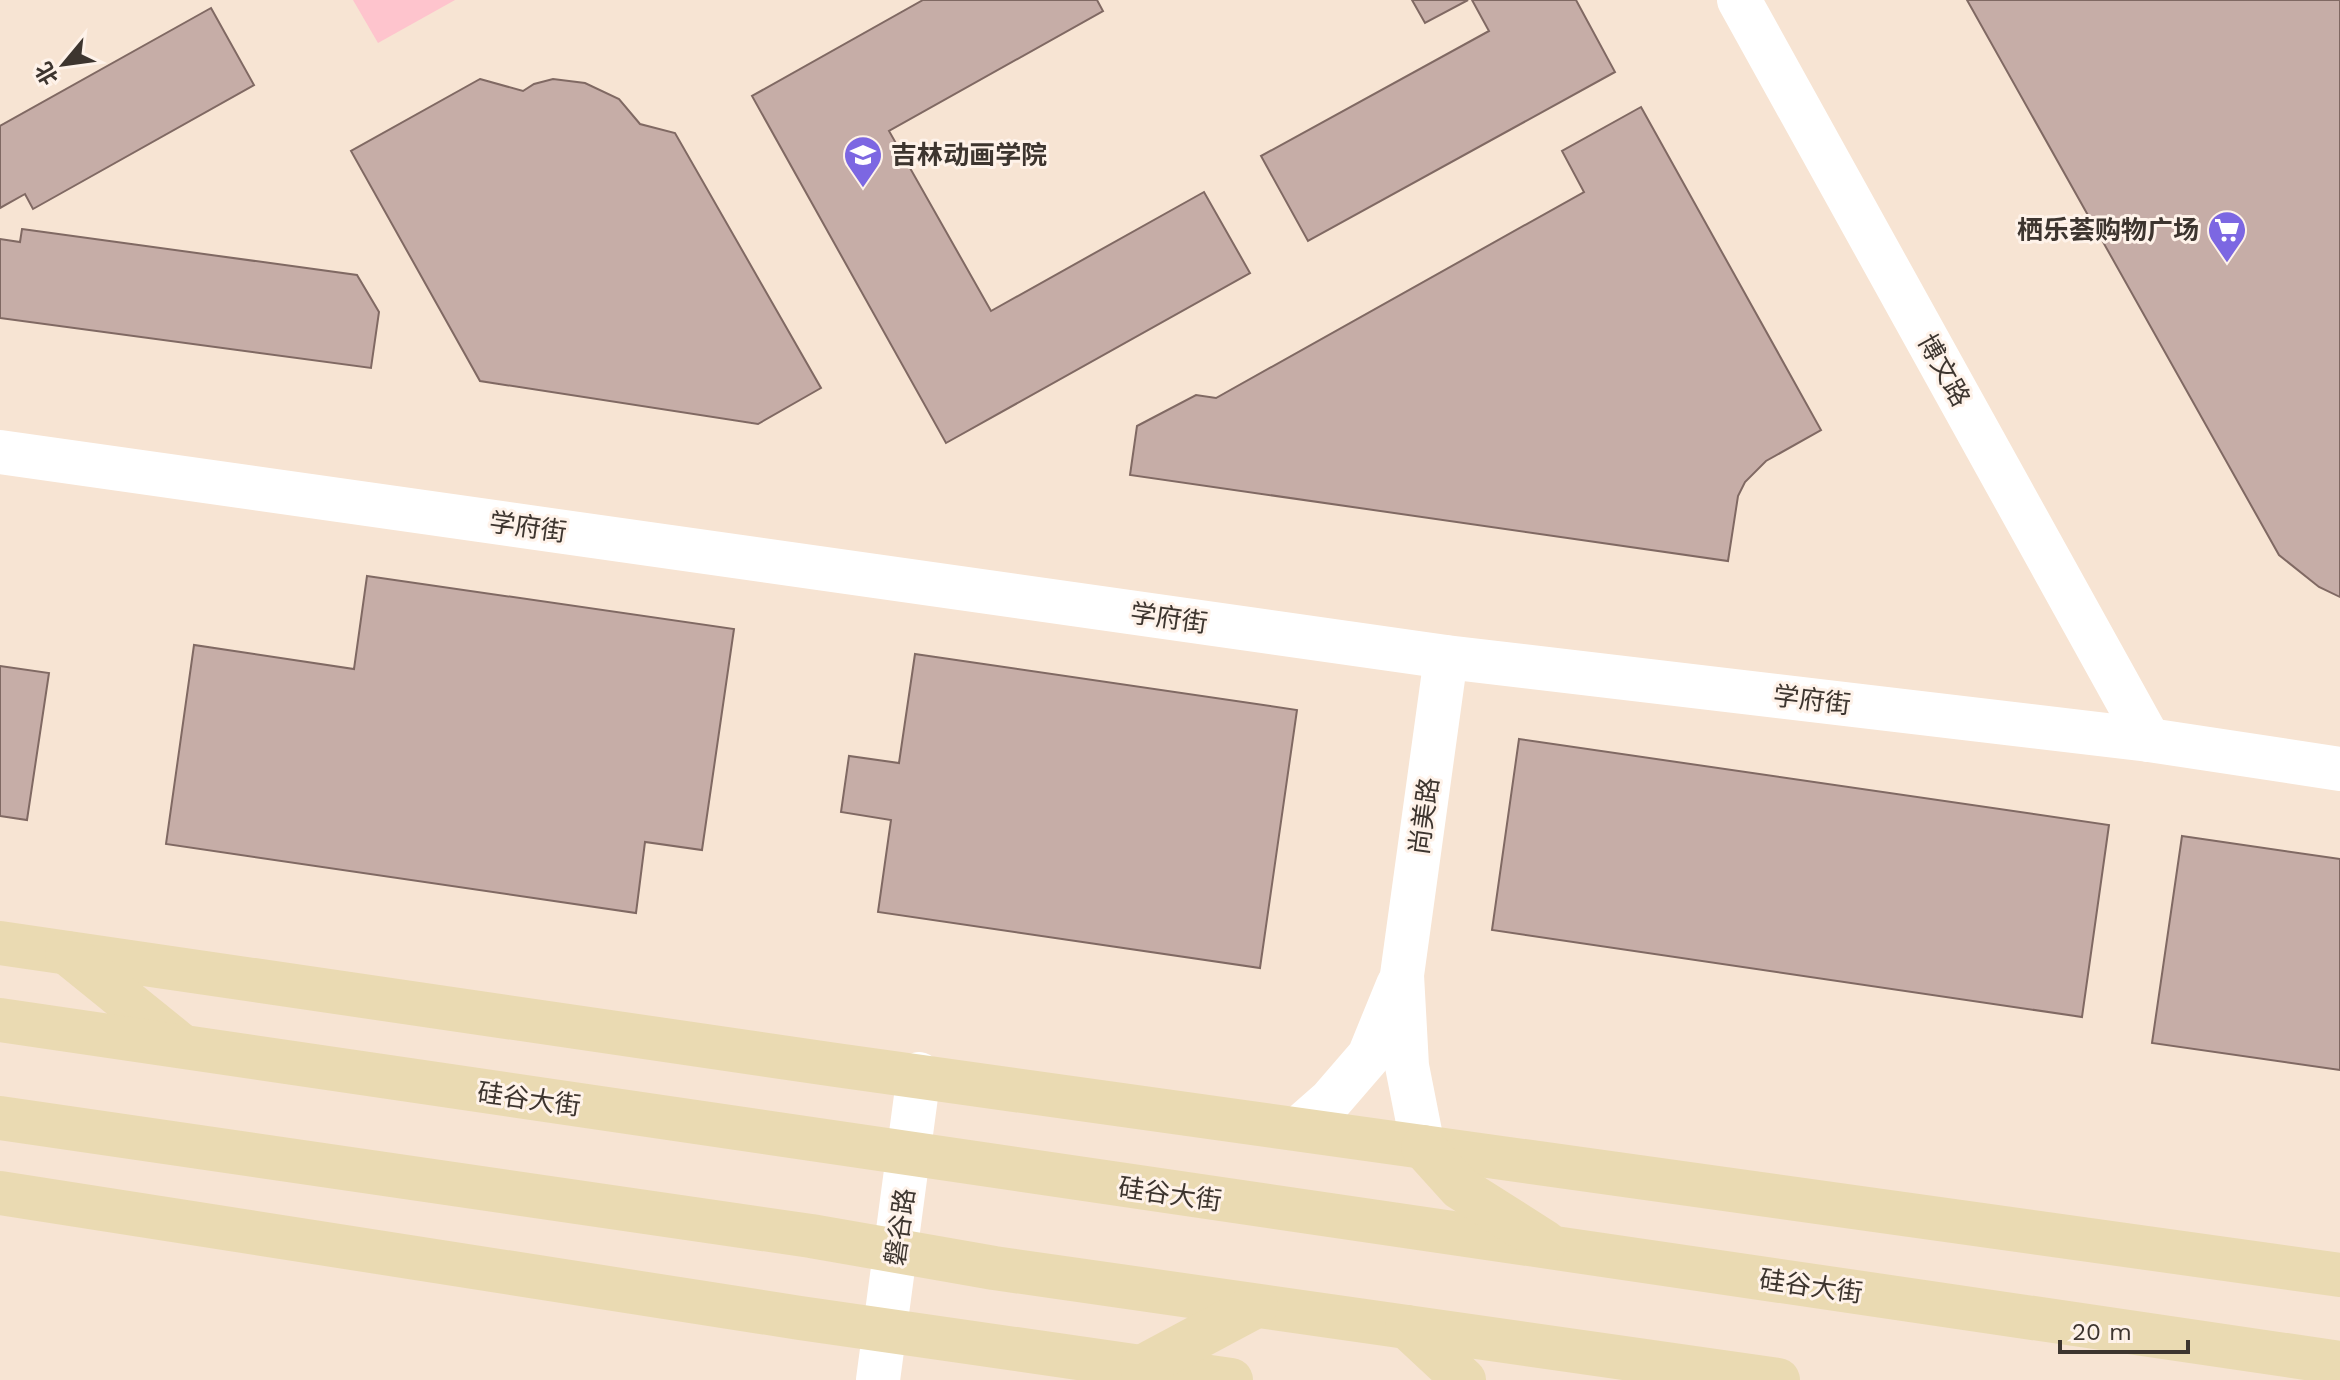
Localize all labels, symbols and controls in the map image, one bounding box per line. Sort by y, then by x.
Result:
north arrow [24,24,104,104]
text: 北 [31,58,63,89]
school or university icon: 吉林动画学院 [842,134,884,189]
place label: 吉林动画学院 [891,140,1047,170]
supermarket icon: 栖乐荟购物广场 [2206,209,2248,264]
place label: 栖乐荟购物广场 [2017,215,2199,245]
street label: 博文路 [1912,329,1976,411]
street label: 学府街 [487,507,569,547]
street label: 学府街 [1128,598,1210,638]
street label: 学府街 [1771,680,1853,720]
street label: 尚美路 [1404,775,1444,857]
street label: 硅谷大街 [475,1077,583,1121]
street label: 硅谷大街 [1116,1172,1224,1216]
street label: 磐谷路 [880,1186,920,1268]
street label: 硅谷大街 [1757,1264,1865,1308]
scale bar [2060,1304,2188,1354]
text: 20 m [2072,1318,2132,1346]

